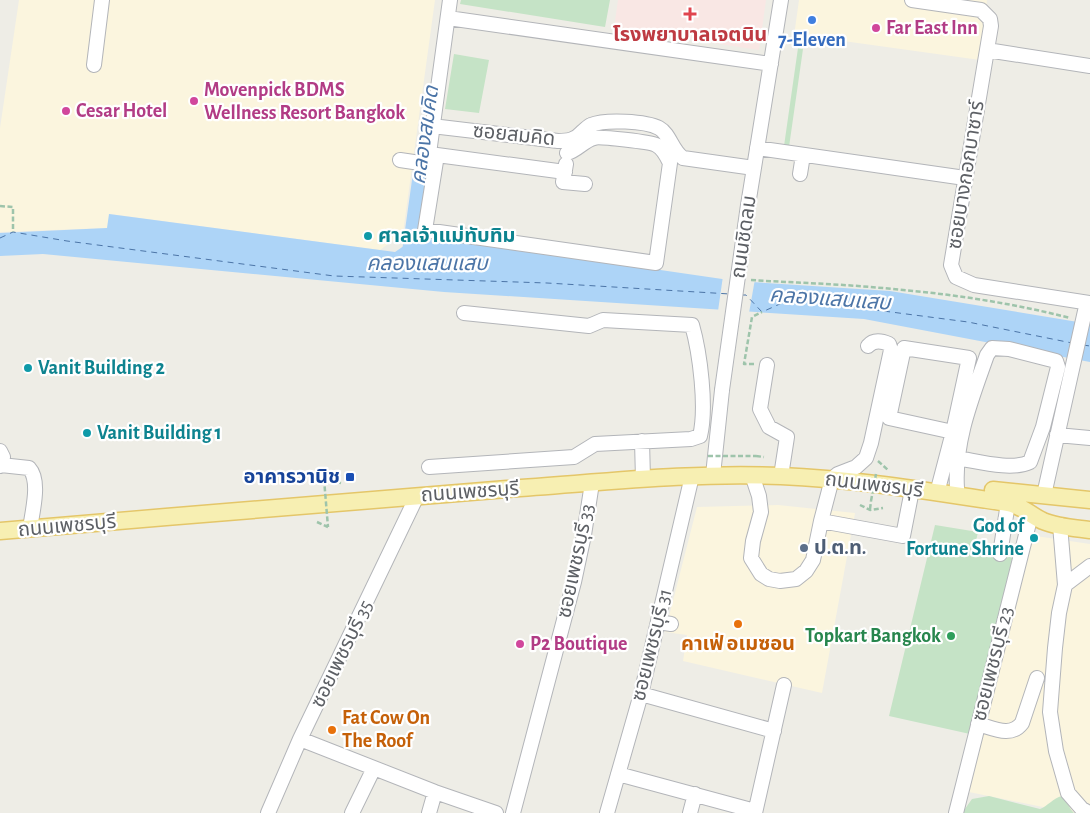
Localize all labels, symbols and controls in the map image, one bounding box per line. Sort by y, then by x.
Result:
marker: โรงพยาบาลเจตนิน [683,7,697,21]
marker: 7-Eleven [806,14,818,26]
place label: Far East Inn [886,18,978,38]
marker: Far East Inn [870,22,882,34]
place label: โรงพยาบาลเจตนิน [613,25,767,45]
place label: 7-Eleven [778,30,846,50]
place label: Movenpick BDMS Wellness Resort Bangkok [204,80,405,123]
water label: คลองสมคิด [408,83,442,185]
marker: Movenpick BDMS Wellness Resort Bangkok [188,95,200,107]
street label: ซอยบางกอกบาซาร์ [944,98,988,251]
place label: Cesar Hotel [76,101,167,121]
marker: Cesar Hotel [60,105,72,117]
street label: ซอยสมคิด [472,121,556,149]
street label: ถนนชิดลม [728,194,760,280]
place label: ศาลเจ้าแม่ทับทิม [378,225,516,246]
marker: ศาลเจ้าแม่ทับทิม [362,230,374,242]
water label: คลองแสนแสบ [366,253,489,274]
water label: คลองแสนแสบ [769,284,893,314]
place label: Vanit Building 2 [38,358,165,378]
marker: Vanit Building 2 [22,362,34,374]
place label: Vanit Building 1 [97,423,222,443]
marker: Vanit Building 1 [81,427,93,439]
place label: อาคารวานิช [244,467,340,487]
street label: ถนนเพชรบุรี [824,469,924,502]
marker: อาคารวานิช [344,471,356,483]
street label: ถนนเพชรบุรี [420,479,520,506]
street label: ซอยเพชรบุรี 33 [554,502,599,620]
street label: ถนนเพชรบุรี [17,512,117,541]
place label: God of Fortune Shrine [906,516,1025,559]
marker: God of Fortune Shrine [1028,532,1040,544]
place label: ป.ต.ท. [814,538,866,558]
marker: ป.ต.ท. [798,542,810,554]
street label: ซอยเพชรบุรี 31 [628,587,677,703]
street label: ซอยเพชรบุรี 35 [307,597,377,711]
street label: ซอยเพชรบุรี 23 [969,605,1018,723]
marker: คาเฟ่ อเมซอน [732,618,744,630]
place label: Topkart Bangkok [805,626,941,646]
marker: Topkart Bangkok [945,630,957,642]
place label: คาเฟ่ อเมซอน [681,632,795,654]
place label: P2 Boutique [530,634,628,654]
marker: P2 Boutique [514,638,526,650]
place label: Fat Cow On The Roof [342,708,430,751]
marker: Fat Cow On The Roof [326,724,338,736]

